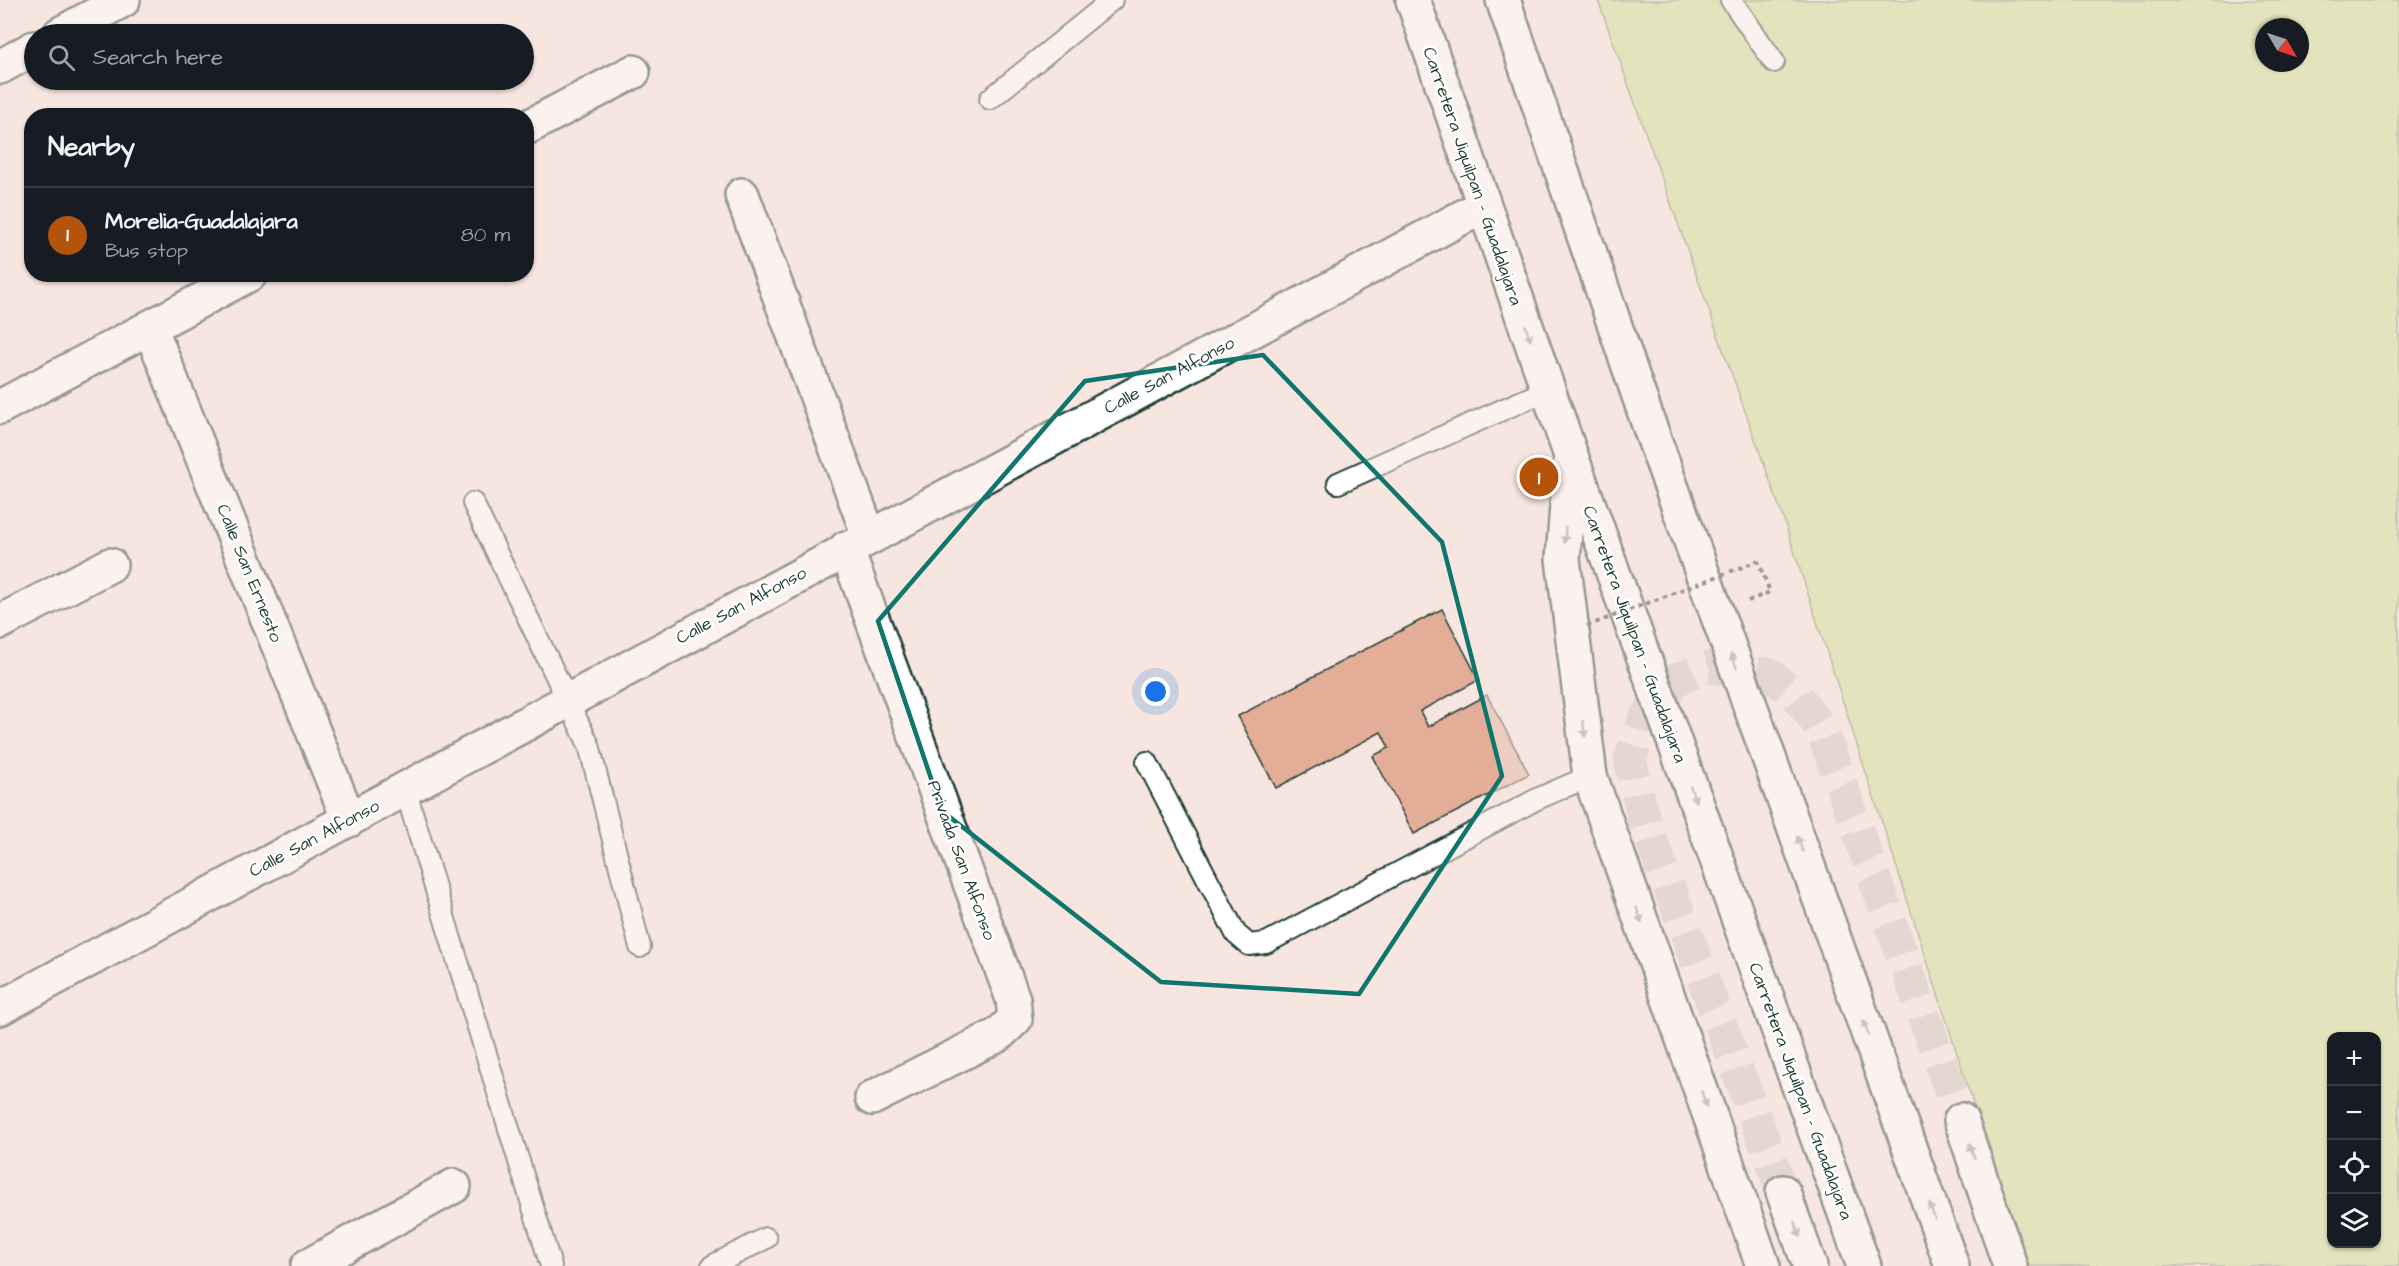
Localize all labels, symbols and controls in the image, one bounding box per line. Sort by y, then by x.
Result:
north arrow [2255,18,2309,72]
search box [24,24,534,90]
icon: search [45,41,78,74]
text: Search here [93,42,223,73]
street label: Carretera Jiquilpan - Guadalajara [1416,44,1529,309]
text: Nearby [48,129,135,165]
text: Morelia-Guadalajara [105,206,298,237]
text: 1 [66,221,69,249]
text: 80 m [461,221,510,249]
text: Bus stop [105,237,188,265]
one-way arrow [1523,324,1533,342]
street label: Calle San Alfonso [1099,330,1239,420]
pin: 1 [1520,454,1558,500]
street label: Calle San Ernesto [210,500,289,646]
street label: Carretera Jiquilpan - Guadalajara [1576,502,1693,766]
one-way arrow [1560,525,1570,544]
street label: Calle San Alfonso [671,560,811,650]
one-way arrow [1729,652,1738,670]
your location [1141,677,1170,706]
one-way arrow [1579,719,1589,738]
street label: Privada San Alfonso [921,777,1002,944]
one-way arrow [1688,785,1698,803]
street label: Calle San Alfonso [244,793,384,883]
one-way arrow [1795,835,1805,853]
one-way arrow [1635,906,1645,924]
street label: Carretera Jiquilpan - Guadalajara [1742,959,1859,1223]
one-way arrow [1861,1018,1871,1036]
map controls [2327,1032,2381,1248]
button: + [2327,1032,2381,1086]
button: − [2327,1086,2381,1140]
one-way arrow [1700,1090,1710,1108]
button: locate [2327,1140,2381,1194]
one-way arrow [1966,1142,1976,1160]
button: layers [2327,1194,2381,1248]
one-way arrow [1927,1202,1937,1220]
one-way arrow [1792,1220,1802,1238]

